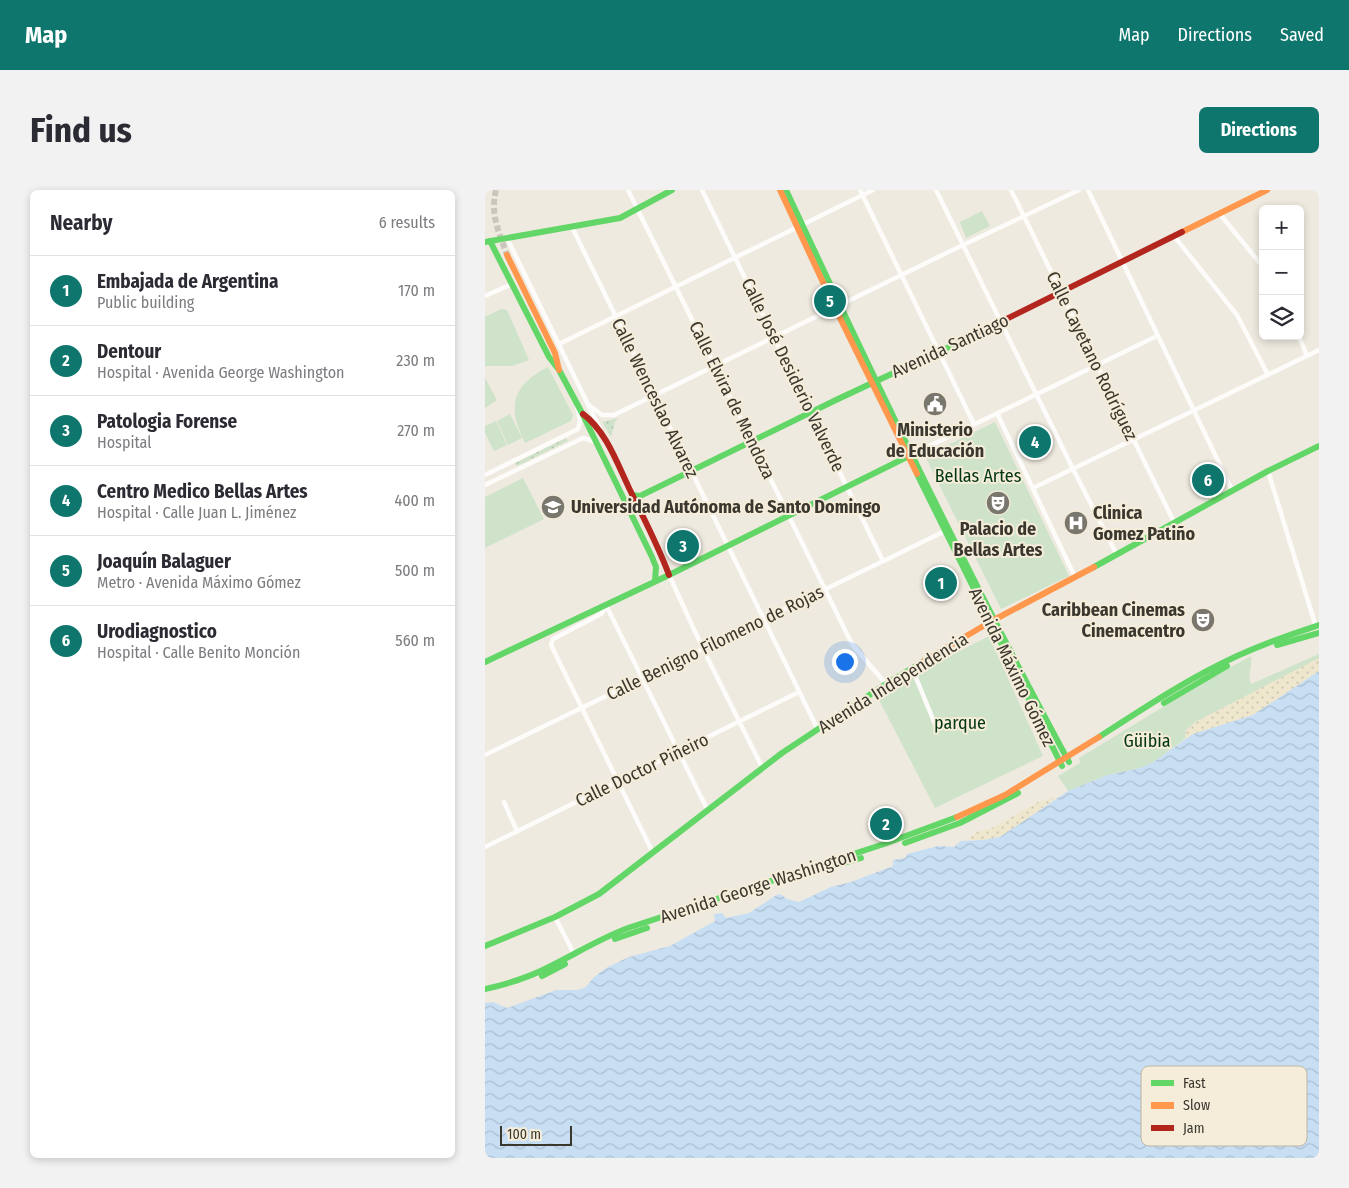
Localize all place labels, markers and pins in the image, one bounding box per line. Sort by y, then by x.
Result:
pin: 5 [814,282,846,320]
public building icon: Ministerio de Educación [922,391,948,417]
place label: Ministerio de Educación [886,419,984,462]
pin: 4 [1019,423,1051,461]
pin: 6 [1192,461,1224,499]
theatre icon: Palacio de Bellas Artes [985,490,1011,516]
school or university icon: Universidad Autónoma de Santo Domingo [540,494,566,520]
place label: Universidad Autónoma de Santo Domingo [571,496,881,518]
place label: Clinica Gomez Patiño [1093,502,1196,545]
hospital icon: Clinica Gomez Patiño [1063,510,1089,536]
place label: Palacio de Bellas Artes [954,518,1043,561]
pin: 3 [667,527,699,565]
pin: 1 [925,564,957,602]
place label: Caribbean Cinemas Cinemacentro [1042,599,1185,642]
theatre icon: Caribbean Cinemas Cinemacentro [1190,607,1216,633]
pin: 2 [870,805,902,843]

